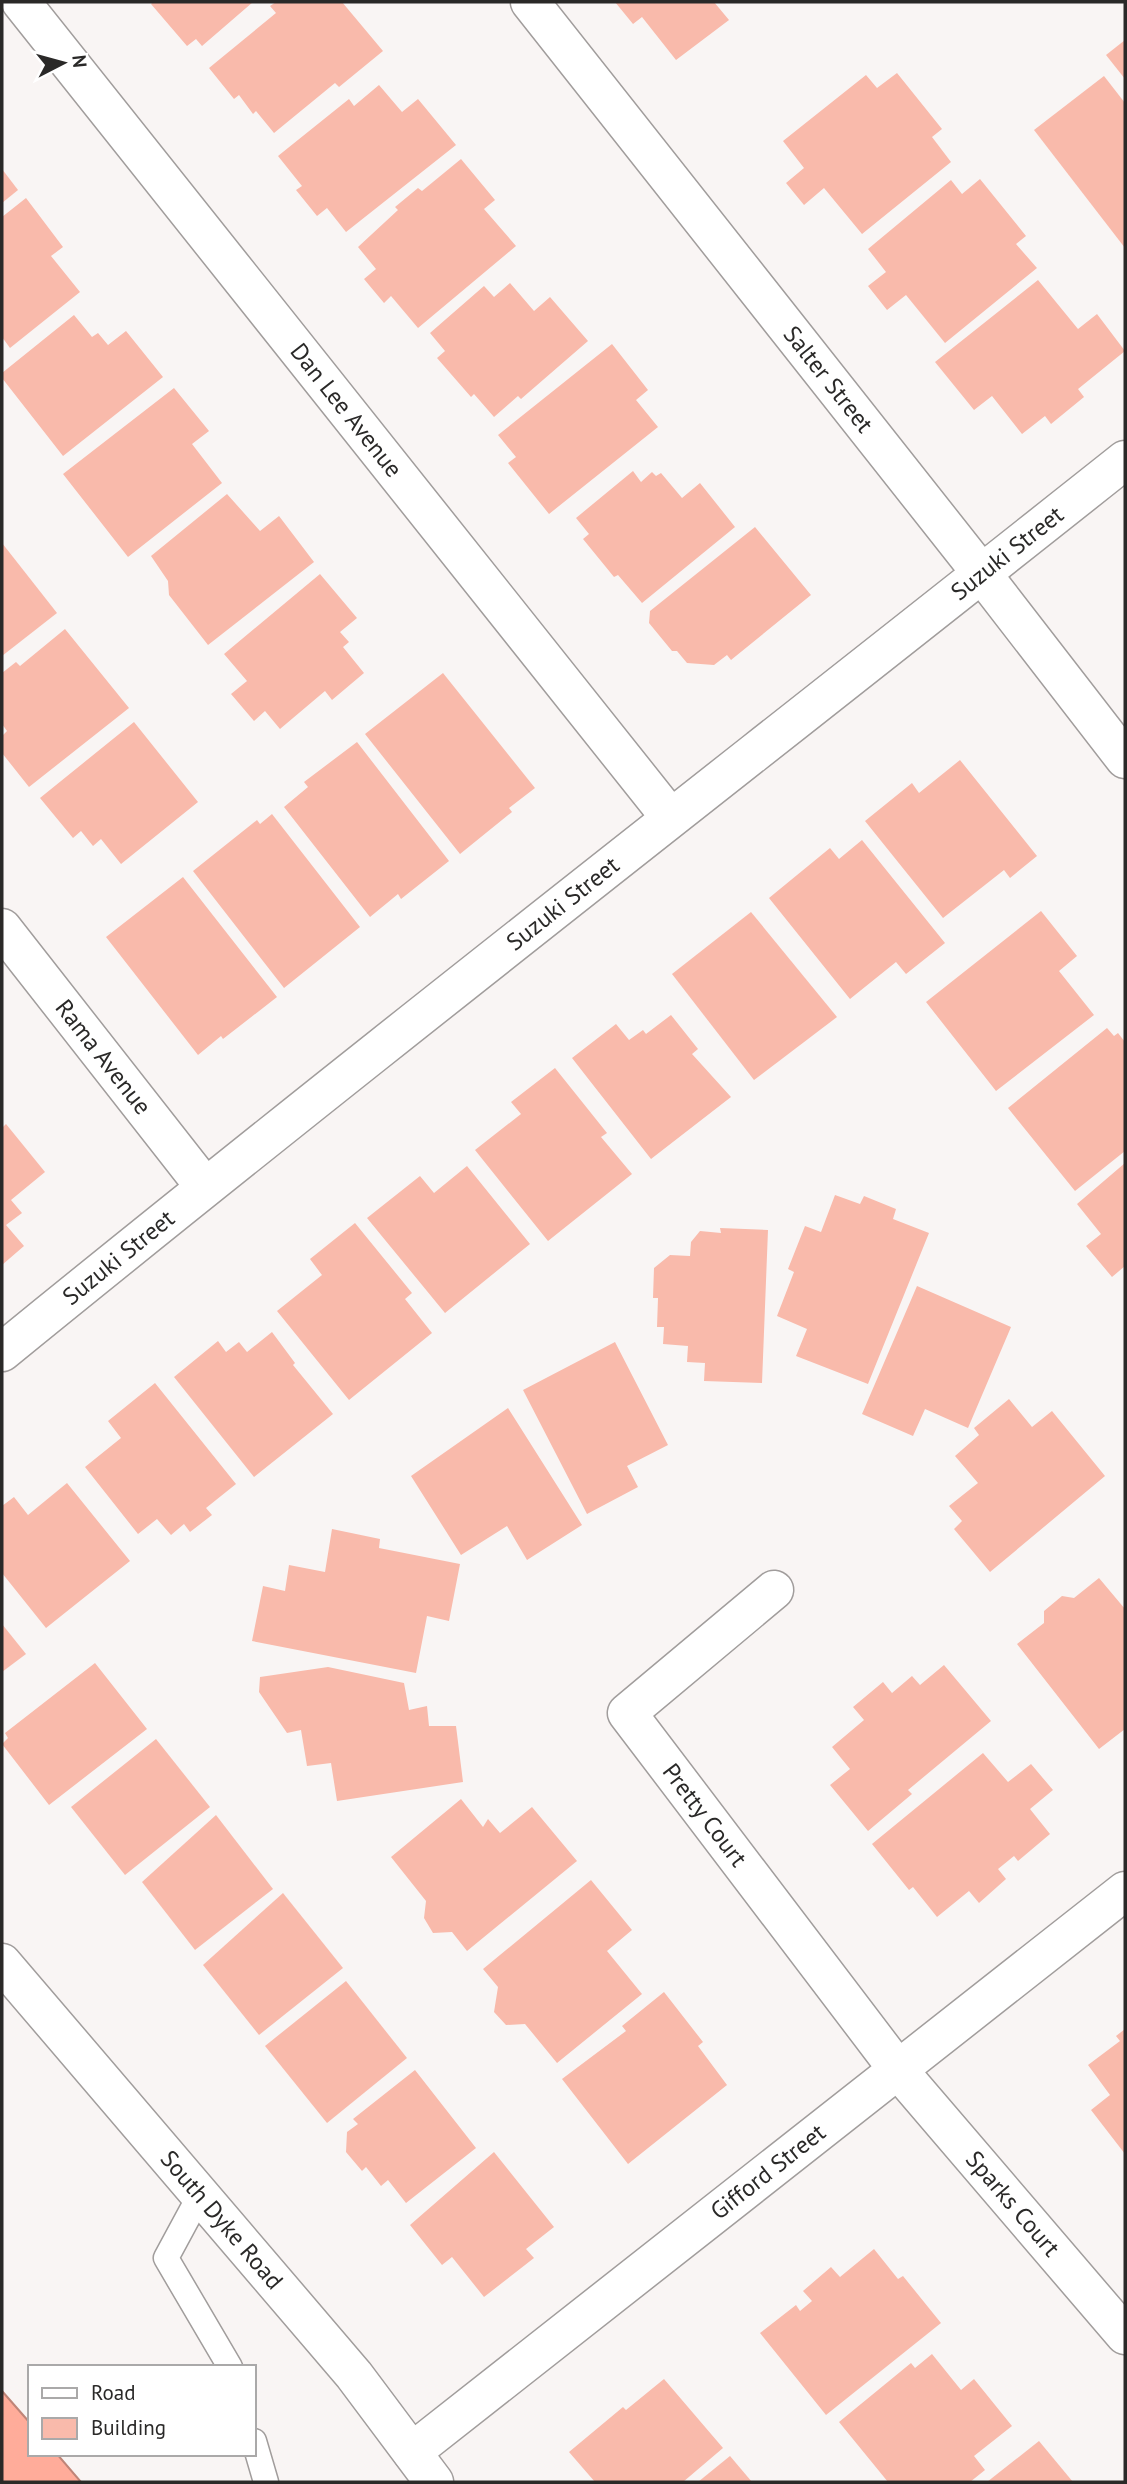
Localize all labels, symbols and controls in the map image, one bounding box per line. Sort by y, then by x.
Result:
north arrow [28,28,98,98]
text: N [67,54,92,69]
street label: Salter Street [777,319,880,439]
street label: Dan Lee Avenue [284,337,409,483]
street label: Suzuki Street [944,499,1070,607]
street label: Suzuki Street [500,849,625,957]
street label: Rama Avenue [49,993,158,1121]
street label: Suzuki Street [56,1203,181,1312]
street label: Pretty Court [656,1757,754,1873]
street label: Gifford Street [704,2117,831,2226]
street label: South Dyke Road [154,2144,290,2296]
street label: Sparks Court [959,2144,1067,2263]
legend [28,2365,256,2456]
text: Road [91,2379,135,2406]
text: Building [91,2414,166,2441]

